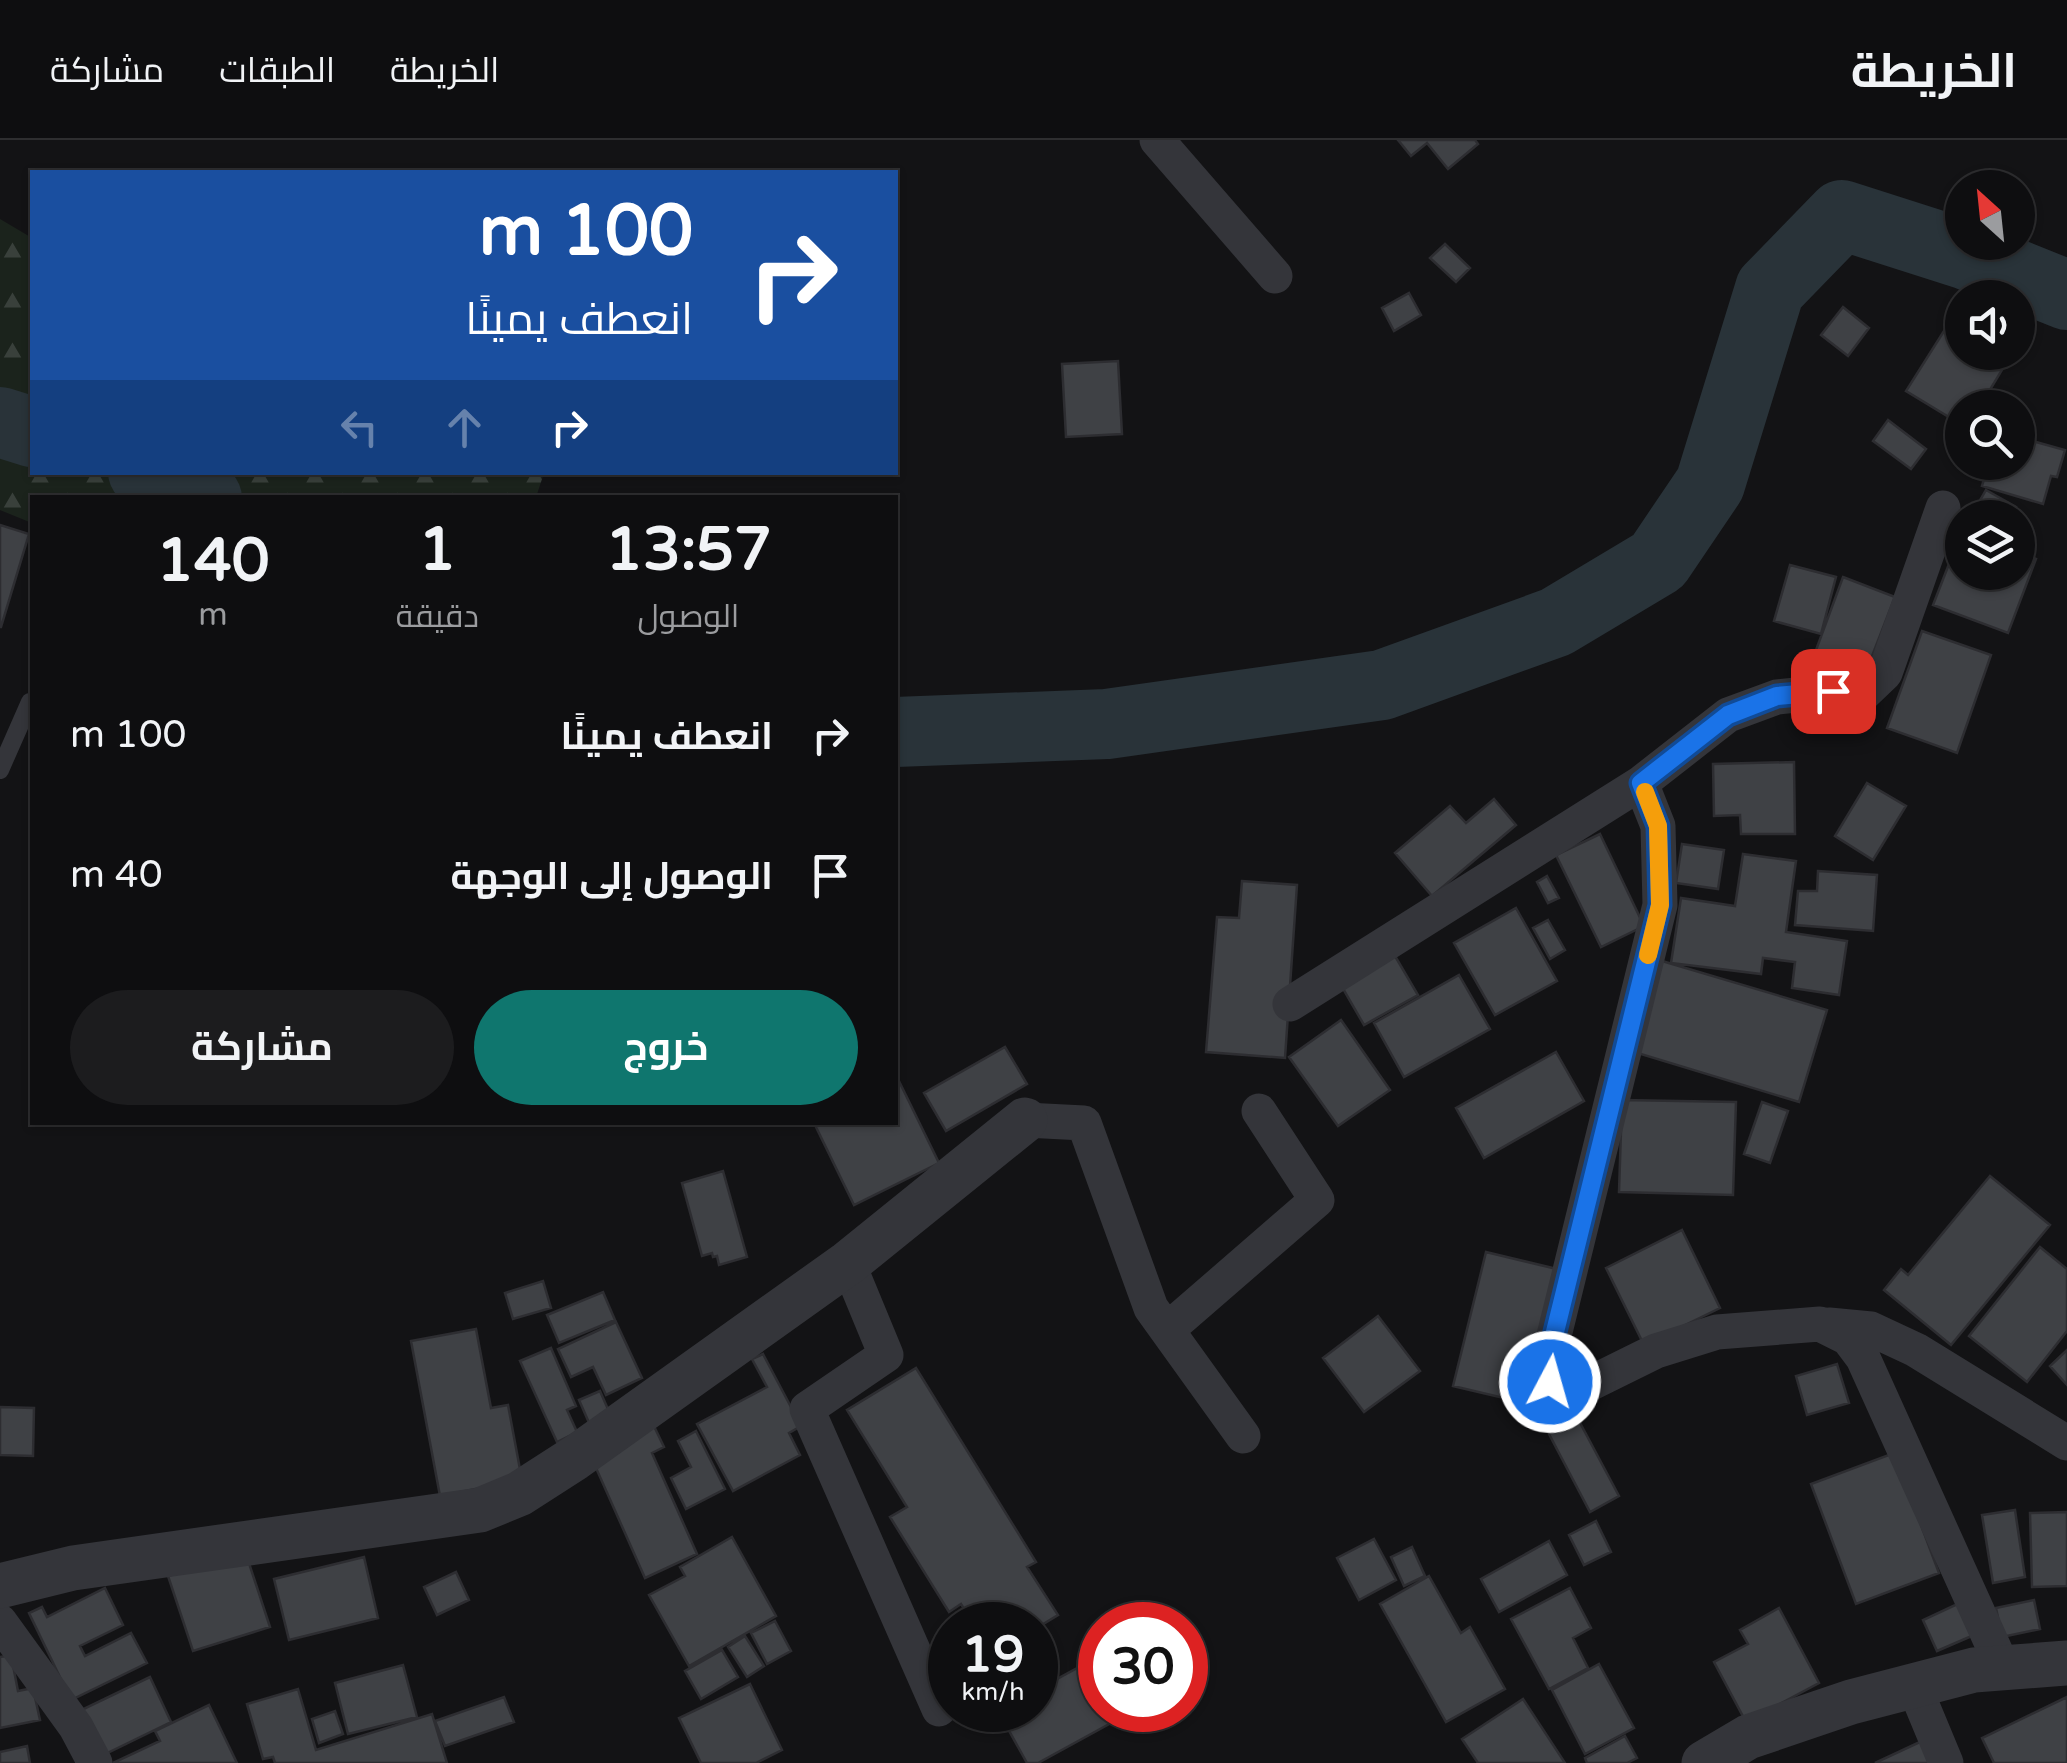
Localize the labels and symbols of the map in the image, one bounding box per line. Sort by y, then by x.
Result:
north arrow [1945,170,2035,260]
pin [1791,649,1876,734]
position arrow [1498,1330,1602,1434]
speed limit sign: 30 [1078,1602,1208,1732]

